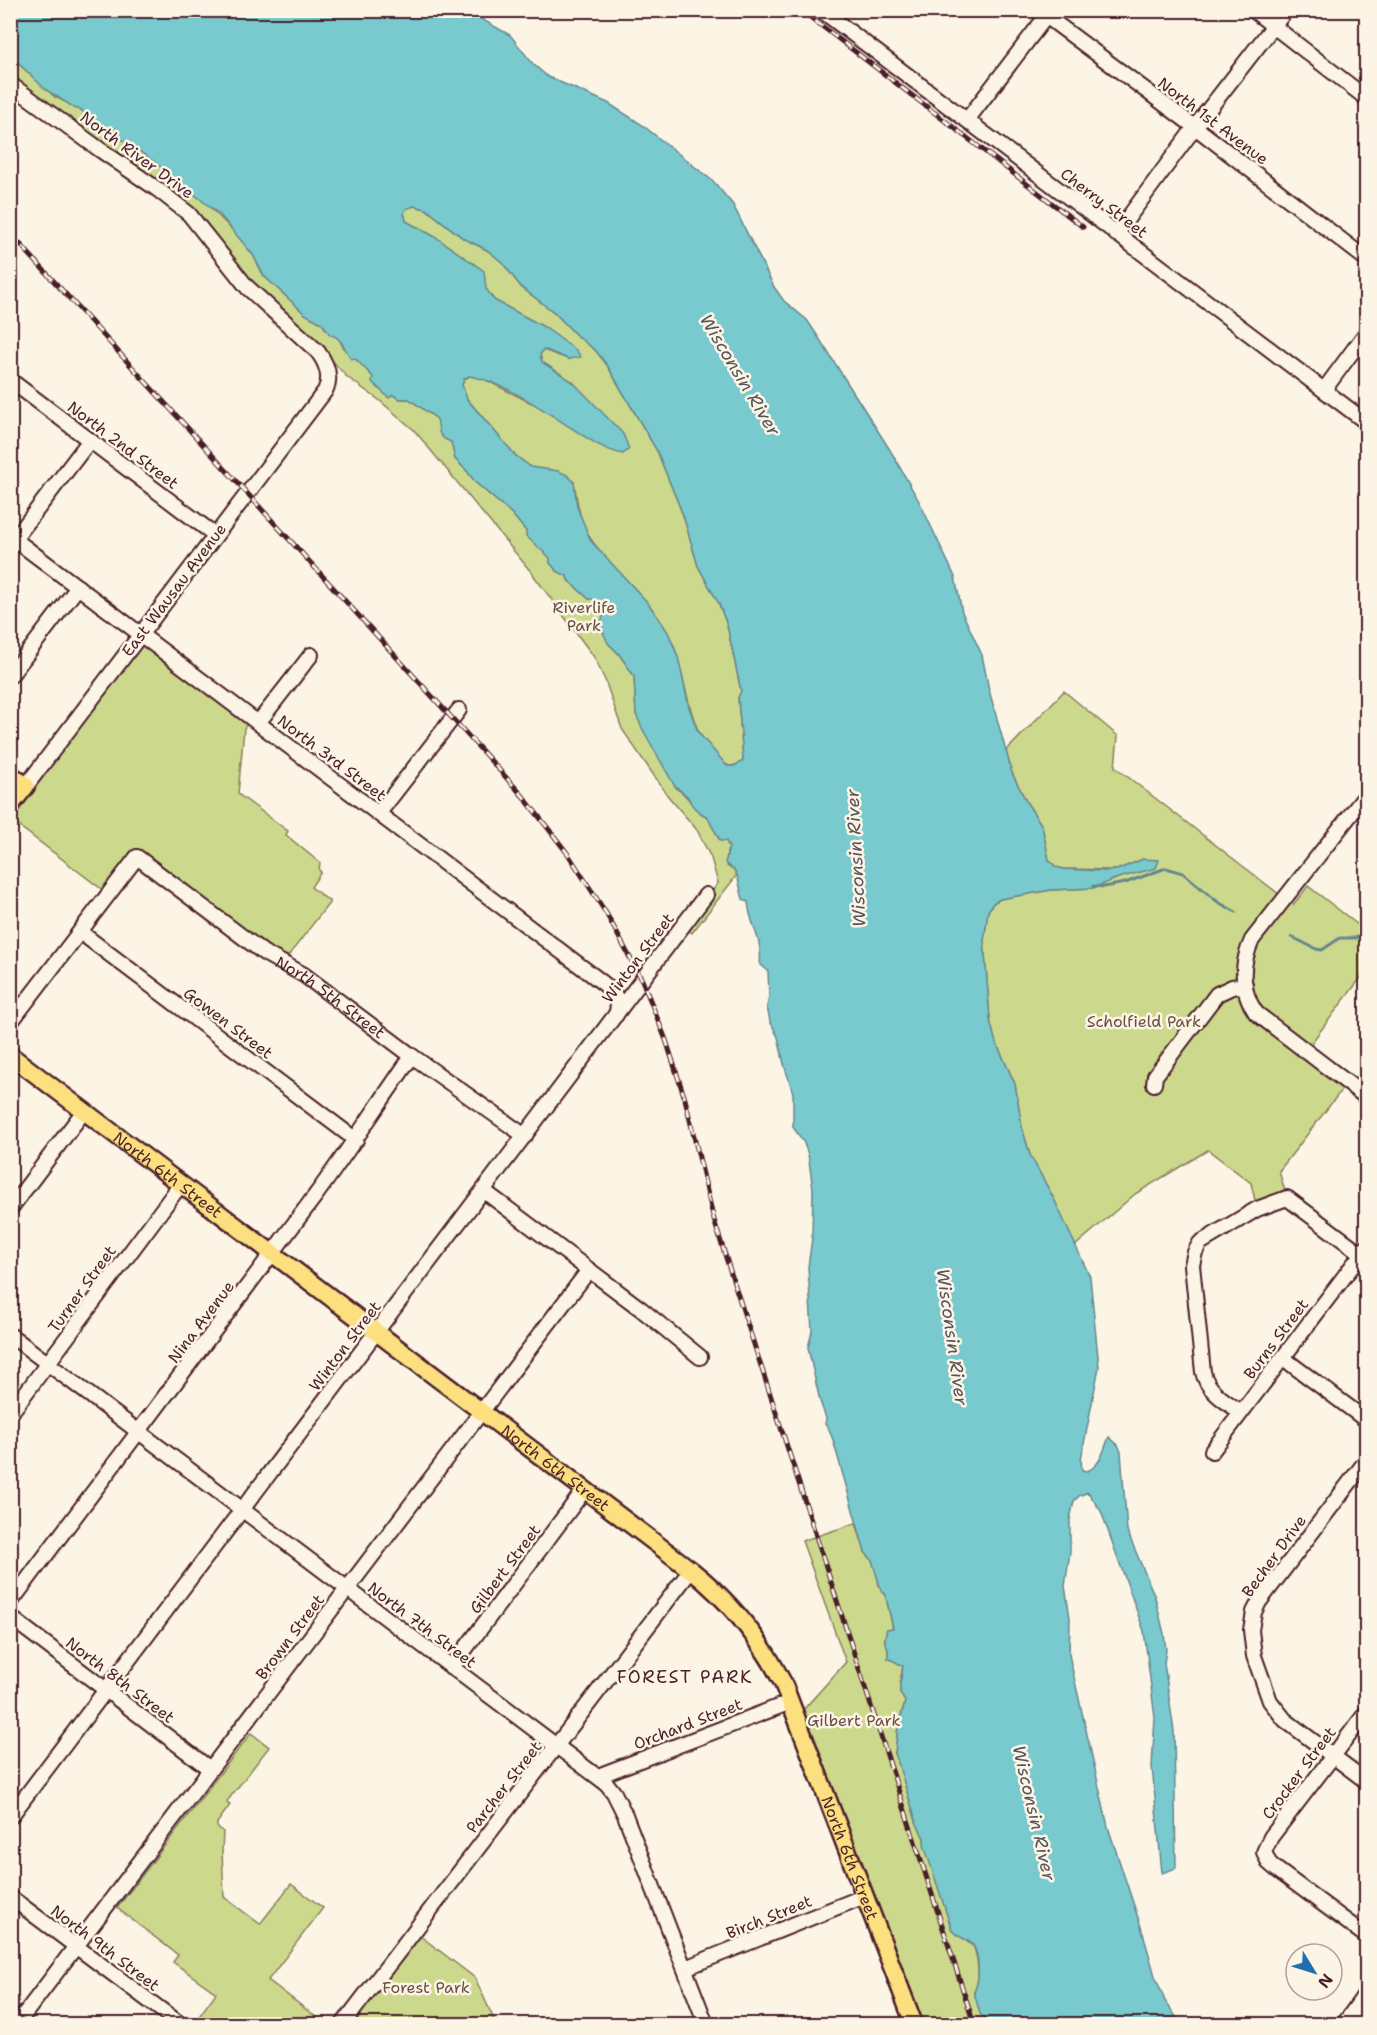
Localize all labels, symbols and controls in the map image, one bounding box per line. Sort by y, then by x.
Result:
street label: North 1st Avenue [1153,72,1273,170]
street label: North River Drive [76,107,198,203]
street label: Cherry Street [1056,163,1152,243]
water label: Wisconsin River [694,310,786,441]
street label: North 2nd Street [63,396,183,494]
street label: East Wausau Avenue [117,519,231,661]
park label: Riverlife Park [553,597,615,636]
street label: North 3rd Street [273,710,391,806]
water label: Wisconsin River [840,788,872,928]
street label: Winton Street [597,909,679,1007]
street label: North 5th Street [272,951,390,1043]
street label: Gowen Street [179,983,277,1063]
park label: Scholfield Park [1087,1011,1201,1032]
street label: North 6th Street [109,1127,227,1222]
street label: Turner Street [43,1241,121,1337]
water label: Wisconsin River [930,1267,974,1408]
street label: Nina Avenue [163,1277,239,1367]
street label: Burns Street [1239,1295,1313,1383]
street label: Winton Street [304,1297,386,1395]
street label: North 6th Street [497,1420,614,1515]
street label: Becher Drive [1237,1511,1311,1601]
street label: Gilbert Street [465,1520,545,1618]
street label: North 7th Street [363,1577,481,1673]
street label: Brown Street [251,1590,329,1684]
street label: North 8th Street [61,1632,179,1728]
district label: FOREST PARK [617,1665,753,1689]
street label: Orchard Street [631,1694,745,1754]
park label: Gilbert Park [807,1710,901,1731]
street label: Crocker Street [1257,1722,1341,1824]
street label: Parcher Street [461,1737,547,1837]
water label: Wisconsin River [1007,1743,1061,1884]
street label: North 6th Street [817,1793,883,1923]
street label: Birch Street [723,1890,815,1944]
street label: North 9th Street [46,1900,164,1996]
north arrow [1284,1942,1344,2002]
text: N [1313,1969,1338,1992]
park label: Forest Park [382,1977,470,1998]

